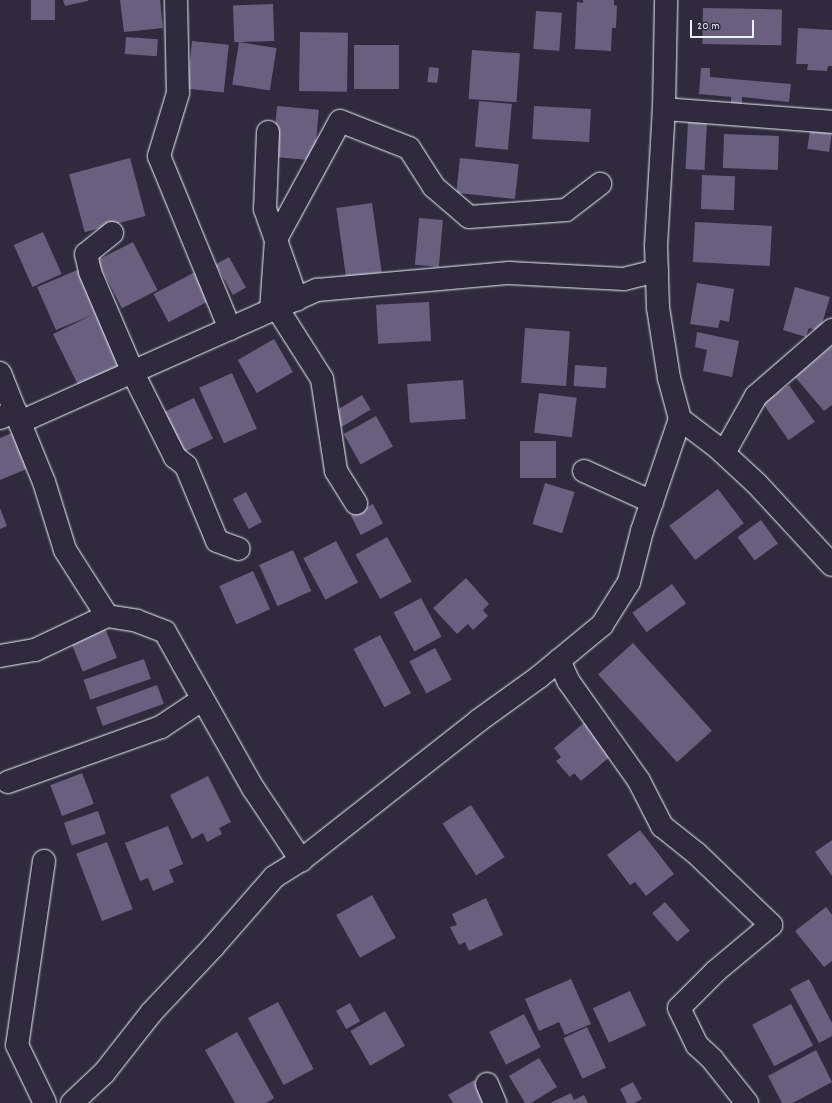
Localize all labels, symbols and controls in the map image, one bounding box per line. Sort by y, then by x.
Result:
scale bar [692,12,756,38]
text: 20 m [697,18,720,35]

